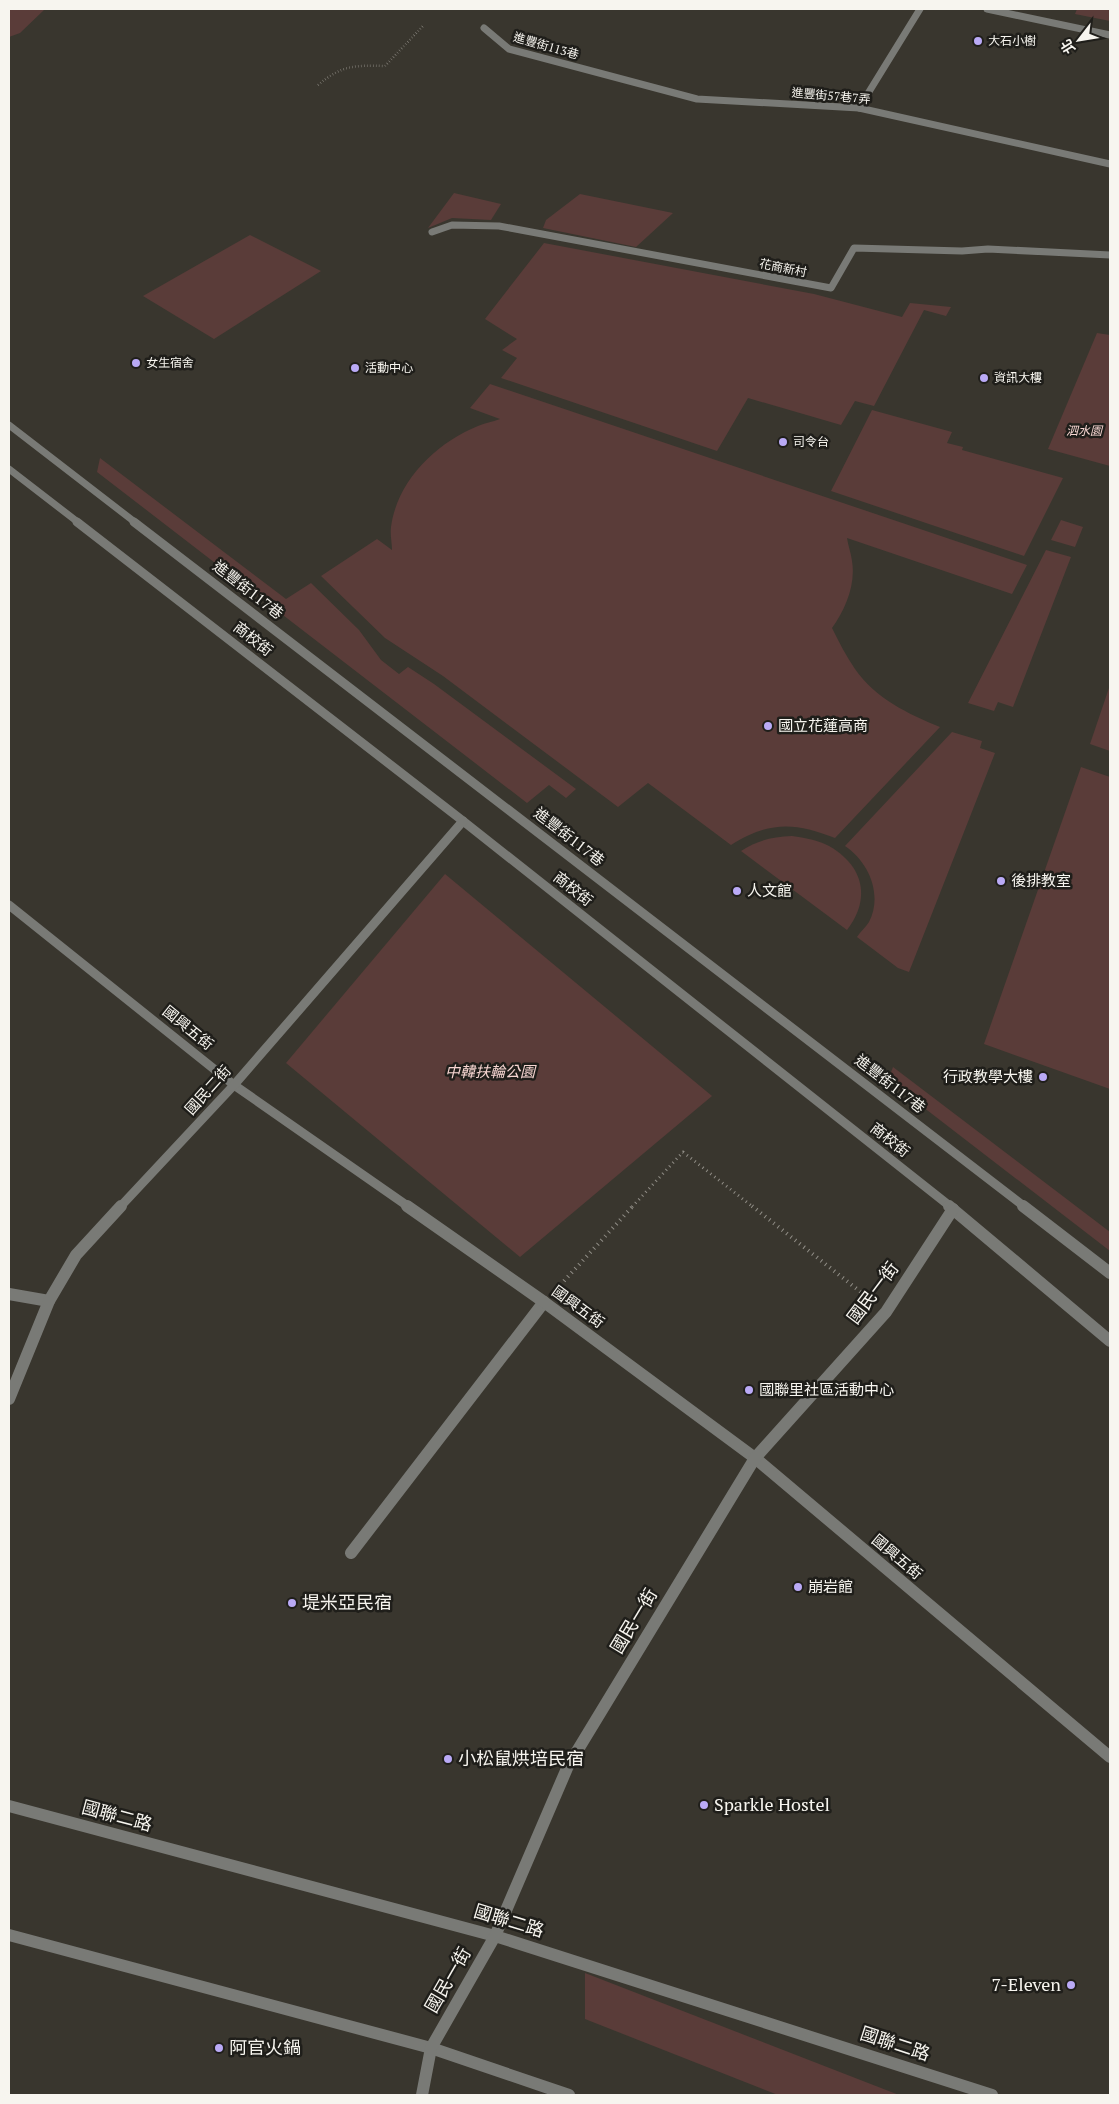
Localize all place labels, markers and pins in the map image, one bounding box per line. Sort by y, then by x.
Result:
place label: 大石小樹 [988,33,1036,48]
marker: 大石小樹 [972,35,984,47]
place label: 女生宿舍 [146,355,194,370]
marker: 女生宿舍 [130,357,142,369]
place label: 活動中心 [365,360,413,375]
marker: 活動中心 [349,362,361,374]
place label: 資訊大樓 [994,370,1042,385]
marker: 資訊大樓 [978,372,990,384]
place label: 司令台 [793,434,829,449]
marker: 司令台 [777,436,789,448]
place label: 國立花蓮高商 [778,715,868,735]
marker: 國立花蓮高商 [762,720,774,732]
place label: 後排教室 [1011,870,1071,890]
marker: 後排教室 [995,875,1007,887]
place label: 人文館 [747,880,792,900]
marker: 人文館 [731,885,743,897]
place label: 行政教學大樓 [943,1066,1033,1086]
marker: 行政教學大樓 [1037,1071,1049,1083]
place label: 國聯里社區活動中心 [759,1379,894,1399]
marker: 國聯里社區活動中心 [743,1384,755,1396]
place label: 崩岩館 [808,1576,853,1596]
marker: 崩岩館 [792,1581,804,1593]
place label: 堤米亞民宿 [302,1590,392,1614]
marker: 堤米亞民宿 [286,1597,298,1609]
place label: 小松鼠烘培民宿 [458,1746,584,1770]
marker: 小松鼠烘培民宿 [442,1753,454,1765]
place label: Sparkle Hostel [714,1792,830,1816]
marker: Sparkle Hostel [698,1799,710,1811]
place label: 7-Eleven [992,1972,1061,1996]
marker: 7-Eleven [1065,1979,1077,1991]
place label: 阿官火鍋 [229,2035,301,2059]
marker: 阿官火鍋 [213,2042,225,2054]

